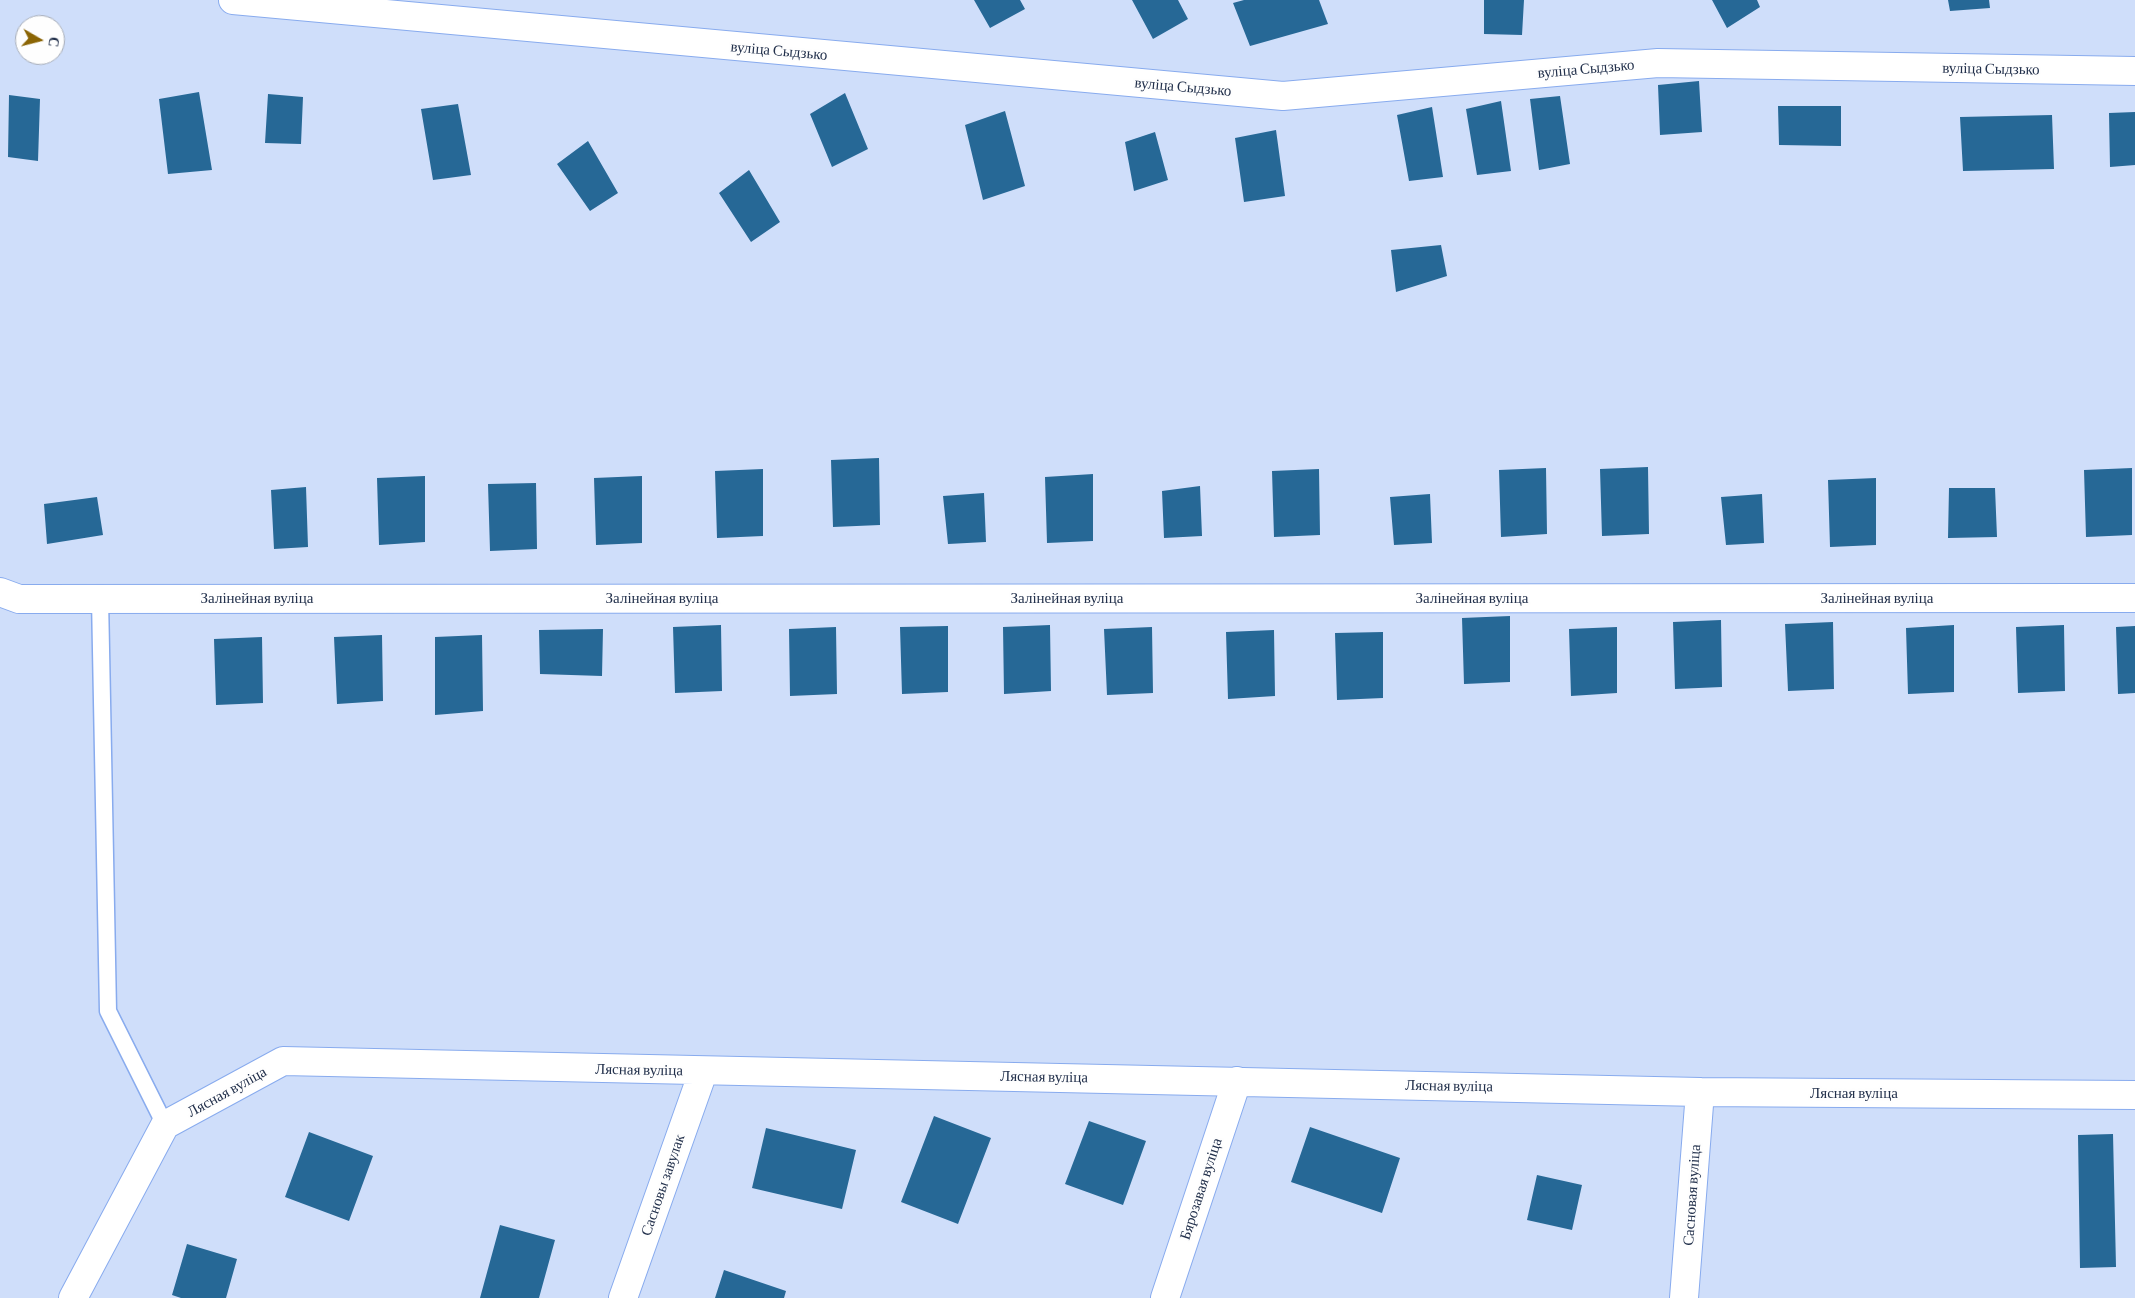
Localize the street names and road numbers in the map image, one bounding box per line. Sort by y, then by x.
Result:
street label: вуліца Сыдзько [730,38,828,64]
street label: вуліца Сыдзько [1537,56,1635,82]
street label: вуліца Сыдзько [1942,59,2040,79]
street label: вуліца Сыдзько [1134,74,1232,100]
street label: Залінейная вуліца [201,589,313,607]
street label: Залінейная вуліца [606,589,718,607]
street label: Залінейная вуліца [1011,589,1123,607]
street label: Залінейная вуліца [1416,589,1528,607]
street label: Залінейная вуліца [1821,589,1933,607]
street label: Лясная вуліца [595,1060,683,1080]
street label: Лясная вуліца [184,1063,270,1121]
street label: Лясная вуліца [1000,1067,1088,1087]
street label: Лясная вуліца [1405,1076,1493,1096]
street label: Лясная вуліца [1810,1084,1898,1102]
street label: Сасновы завулак [637,1132,689,1238]
street label: Бярозавая вуліца [1176,1136,1226,1242]
street label: Сасновая вуліца [1679,1144,1705,1246]

